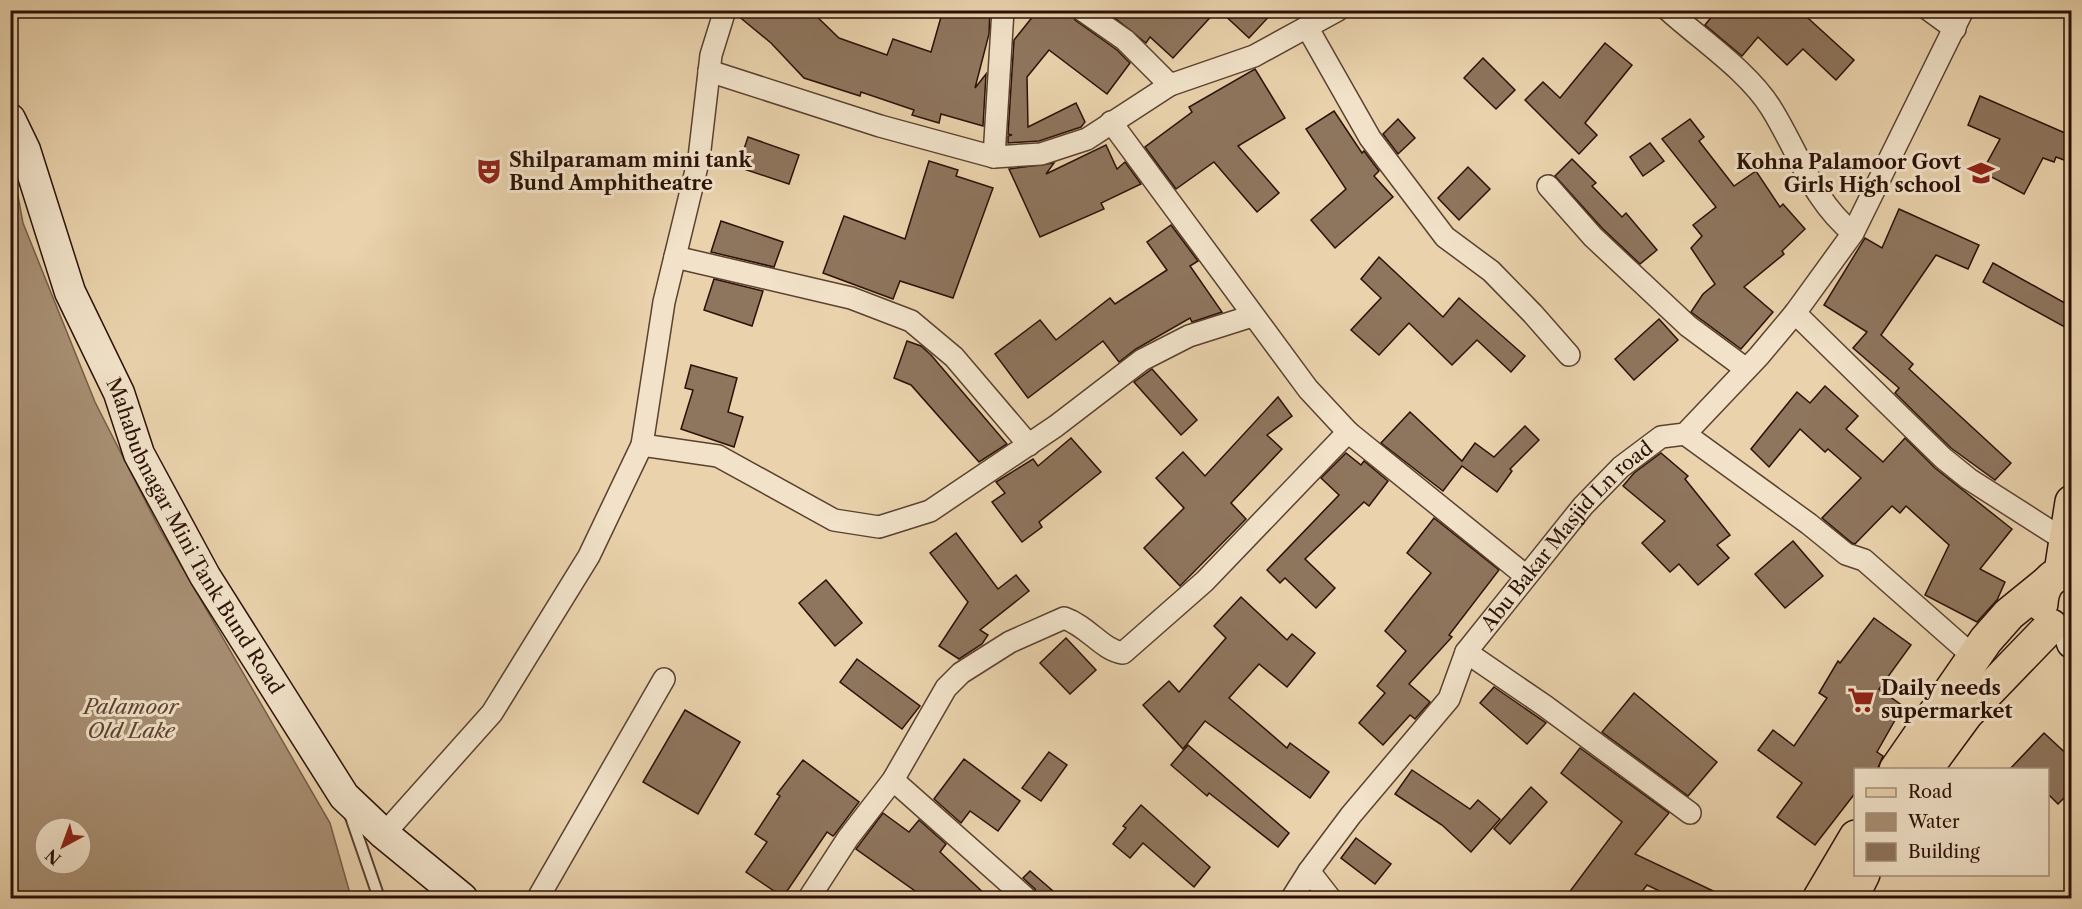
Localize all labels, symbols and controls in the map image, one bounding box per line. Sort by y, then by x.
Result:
place label: Shilparamam mini tank Bund Amphitheatre [509,148,753,195]
place label: Kohna Palamoor Govt Girls High school [1736,150,1961,197]
theatre icon: Shilparamam mini tank Bund Amphitheatre [474,156,504,186]
school or university icon: Kohna Palamoor Govt Girls High school [1966,158,1996,188]
street label: Mahabubnagar Mini Tank Bund Road [101,374,289,699]
street label: Abu Bakar Masjid Ln road [1475,436,1657,636]
place label: Daily needs supermarket [1881,676,2013,723]
supermarket icon: Daily needs supermarket [1846,685,1876,715]
water label: Palamoor Old Lake [81,694,180,743]
legend [1854,768,2049,876]
text: Road [1908,781,1953,803]
text: Water [1907,811,1960,833]
north arrow [33,816,93,876]
text: Building [1908,841,1980,863]
text: N [41,845,65,869]

